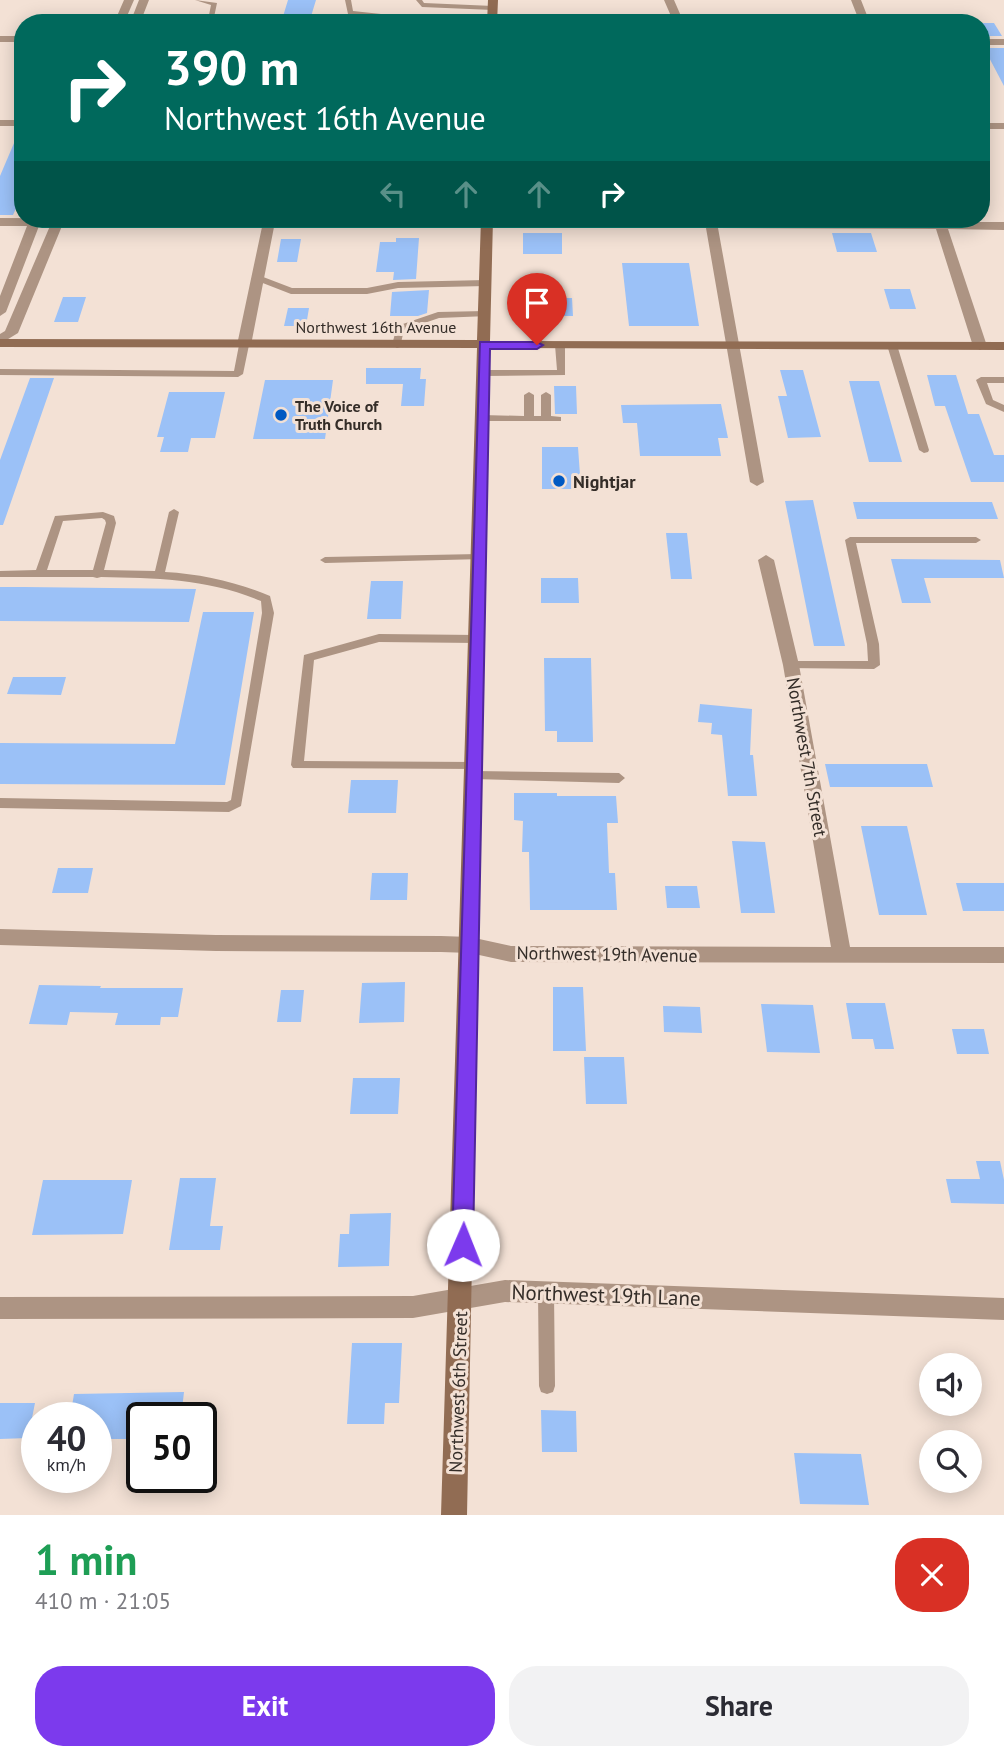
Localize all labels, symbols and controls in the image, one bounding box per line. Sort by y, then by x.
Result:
text: 390 m [164,35,299,99]
icon: right [49,42,140,133]
text: Northwest 16th Avenue [164,97,486,139]
icon: left [374,175,412,213]
icon: ahead [447,175,485,213]
icon: ahead [520,175,558,213]
icon: right [593,175,631,213]
pin [507,273,567,345]
icon: arrive [518,284,556,322]
street label: Northwest 16th Avenue [296,317,456,337]
place label: The Voice of Truth Church [295,396,382,434]
marker: The Voice of Truth Church [273,407,289,423]
place label: Nightjar [573,470,636,493]
marker: Nightjar [551,473,567,489]
street label: Northwest 7th Street [782,676,832,838]
street label: Northwest 19th Avenue [516,941,698,967]
position arrow [426,1208,500,1282]
street label: Northwest 19th Lane [511,1278,701,1312]
street label: Northwest 6th Street [444,1311,472,1473]
map controls [919,1353,982,1493]
button: sound [919,1353,982,1416]
speed limit sign: 50 [126,1402,217,1493]
text: 40 [47,1415,86,1461]
button: search [919,1430,982,1493]
text: km/h [47,1453,86,1476]
text: 1 min [35,1532,137,1587]
button: close [895,1538,969,1612]
text: 410 m · 21:05 [35,1586,171,1615]
button: Exit [35,1666,495,1746]
button: Share [509,1666,969,1746]

